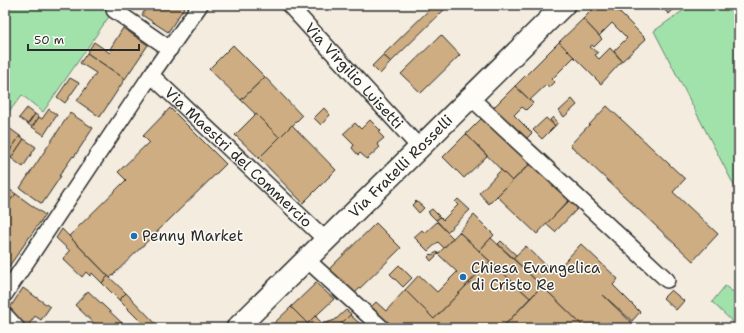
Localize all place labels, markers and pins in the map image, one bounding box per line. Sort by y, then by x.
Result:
place label: Penny Market [142,226,243,246]
marker: Penny Market [129,231,139,241]
place label: Chiesa Evangelica di Cristo Re [471,258,601,295]
marker: Chiesa Evangelica di Cristo Re [458,272,468,282]

